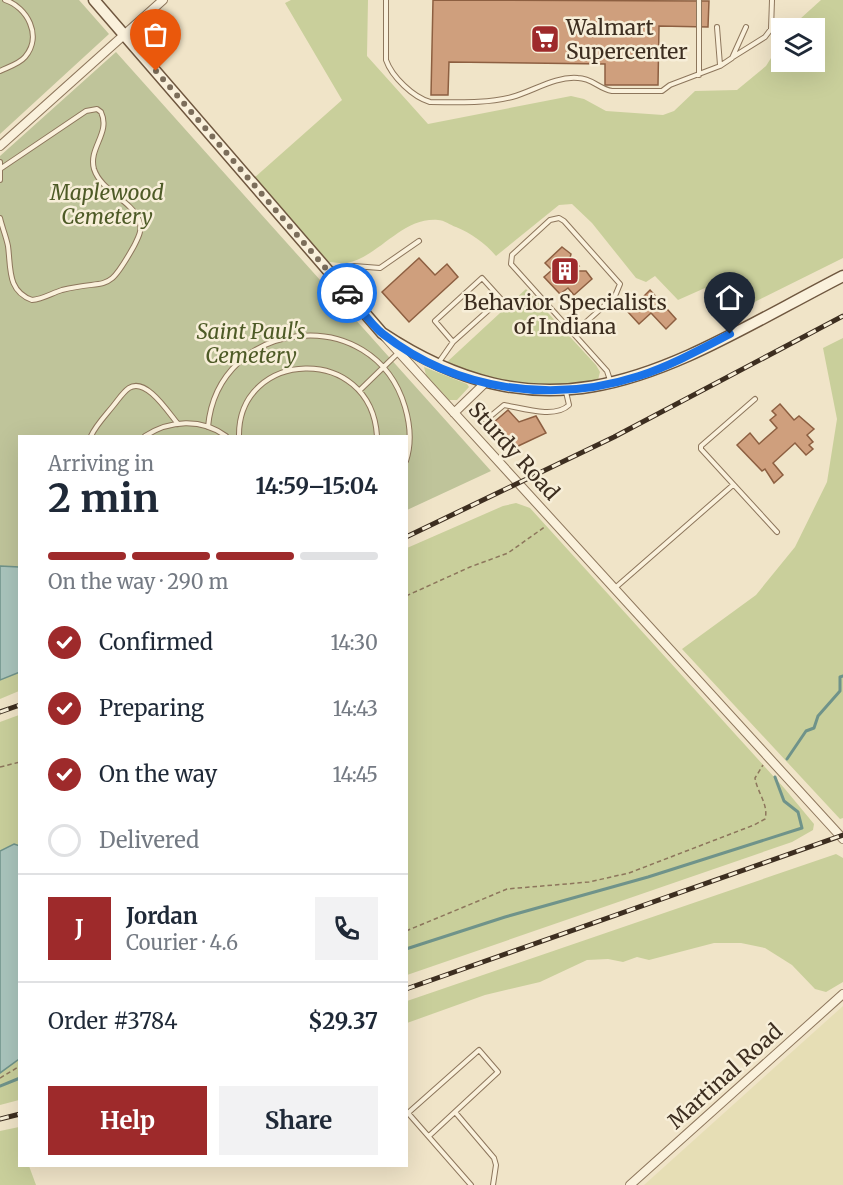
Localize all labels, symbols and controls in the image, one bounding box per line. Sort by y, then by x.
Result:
pin [130,9,181,71]
place label: Walmart Supercenter [565,14,688,65]
icon: bag [139,18,172,51]
map controls [771,18,825,72]
button: layers [771,18,825,72]
supermarket icon: Walmart Supercenter [529,23,561,55]
park label: Maplewood Cemetery [49,179,164,230]
building icon: Behavior Specialists of Indiana [549,255,581,287]
courier [317,263,377,323]
pin [704,272,755,334]
icon: car [331,277,364,310]
icon: home [713,281,746,314]
place label: Behavior Specialists of Indiana [463,289,667,340]
park label: Saint Paul's Cemetery [196,318,306,369]
street label: Sturdy Road [463,396,565,506]
text: Arriving in [48,451,154,476]
text: 14:59–15:04 [256,472,378,500]
text: 2 min [48,474,159,523]
text: On the way · 290 m [48,569,228,594]
icon: check [48,626,81,659]
text: Confirmed [99,628,213,656]
text: 14:30 [330,630,378,655]
icon: check [48,692,81,725]
text: Preparing [99,694,204,722]
text: 14:43 [333,696,378,721]
icon: check [48,758,81,791]
text: On the way [99,760,217,788]
text: 14:45 [333,762,378,787]
text: Delivered [99,826,199,854]
button: phone [315,897,378,960]
text: Jordan [126,902,198,930]
text: J [75,914,84,942]
text: Courier · 4.6 [126,930,238,955]
text: Order #3784 [48,1007,178,1035]
text: $29.37 [308,1007,378,1035]
street label: Martinal Road [662,1017,788,1134]
button: Help [48,1086,207,1155]
button: Share [219,1086,378,1155]

